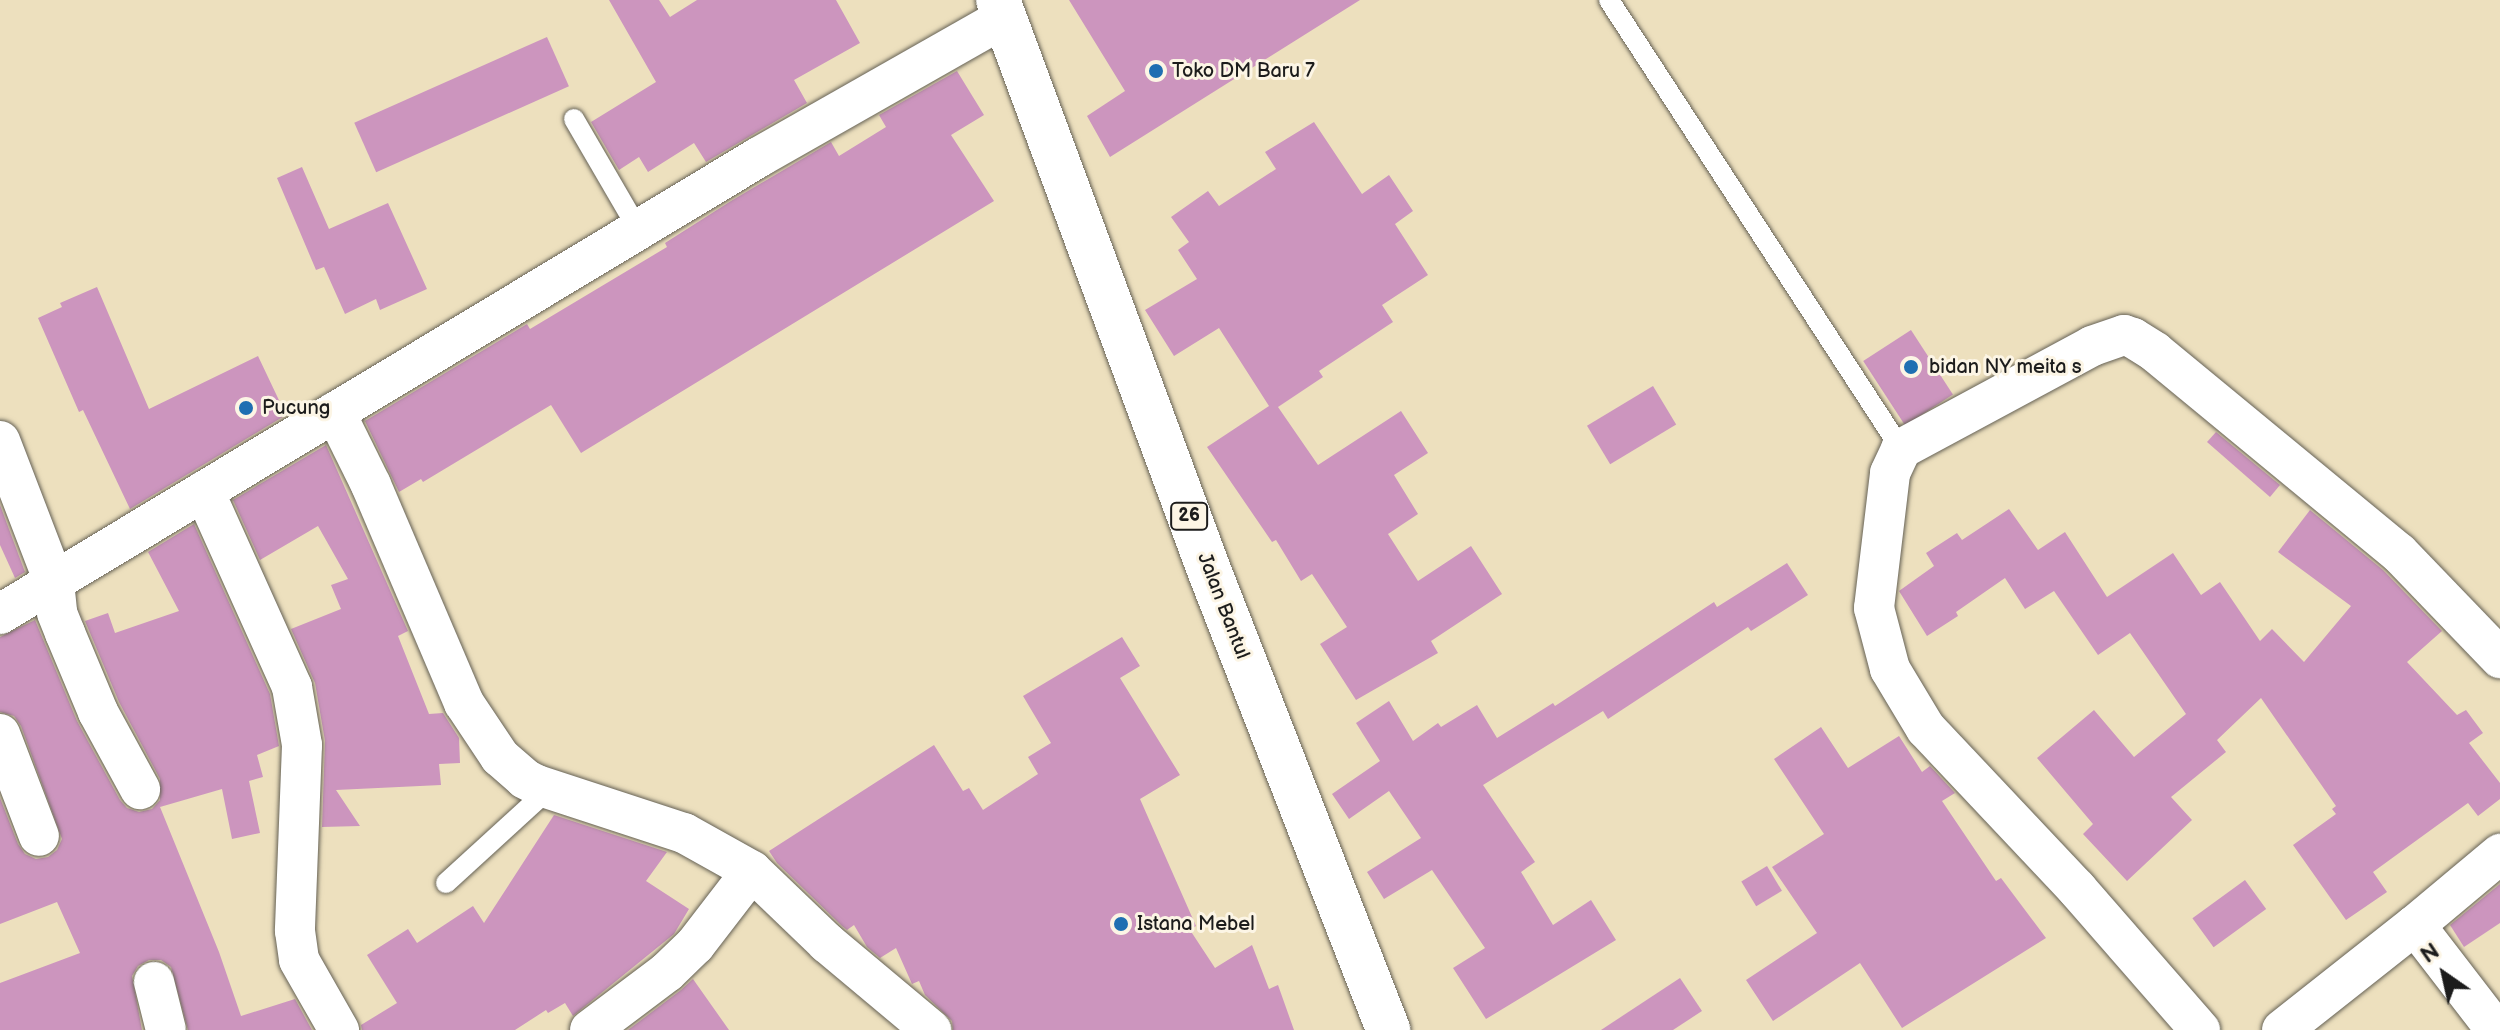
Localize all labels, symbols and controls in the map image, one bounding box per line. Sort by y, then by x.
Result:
place label: Toko DM Baru 7 [1172,59,1315,83]
marker: Toko DM Baru 7 [1147,62,1165,80]
place label: bidan NY meita s [1929,355,2082,379]
marker: bidan NY meita s [1900,356,1922,378]
place label: Pucung [262,396,330,420]
marker: Pucung [237,399,255,417]
road number: 26 [1169,502,1209,530]
street label: Jalan Bantul [1192,550,1254,662]
place label: Istana Mebel [1137,912,1255,936]
marker: Istana Mebel [1112,915,1130,933]
north arrow [2404,934,2484,1014]
text: N [2416,938,2445,970]

